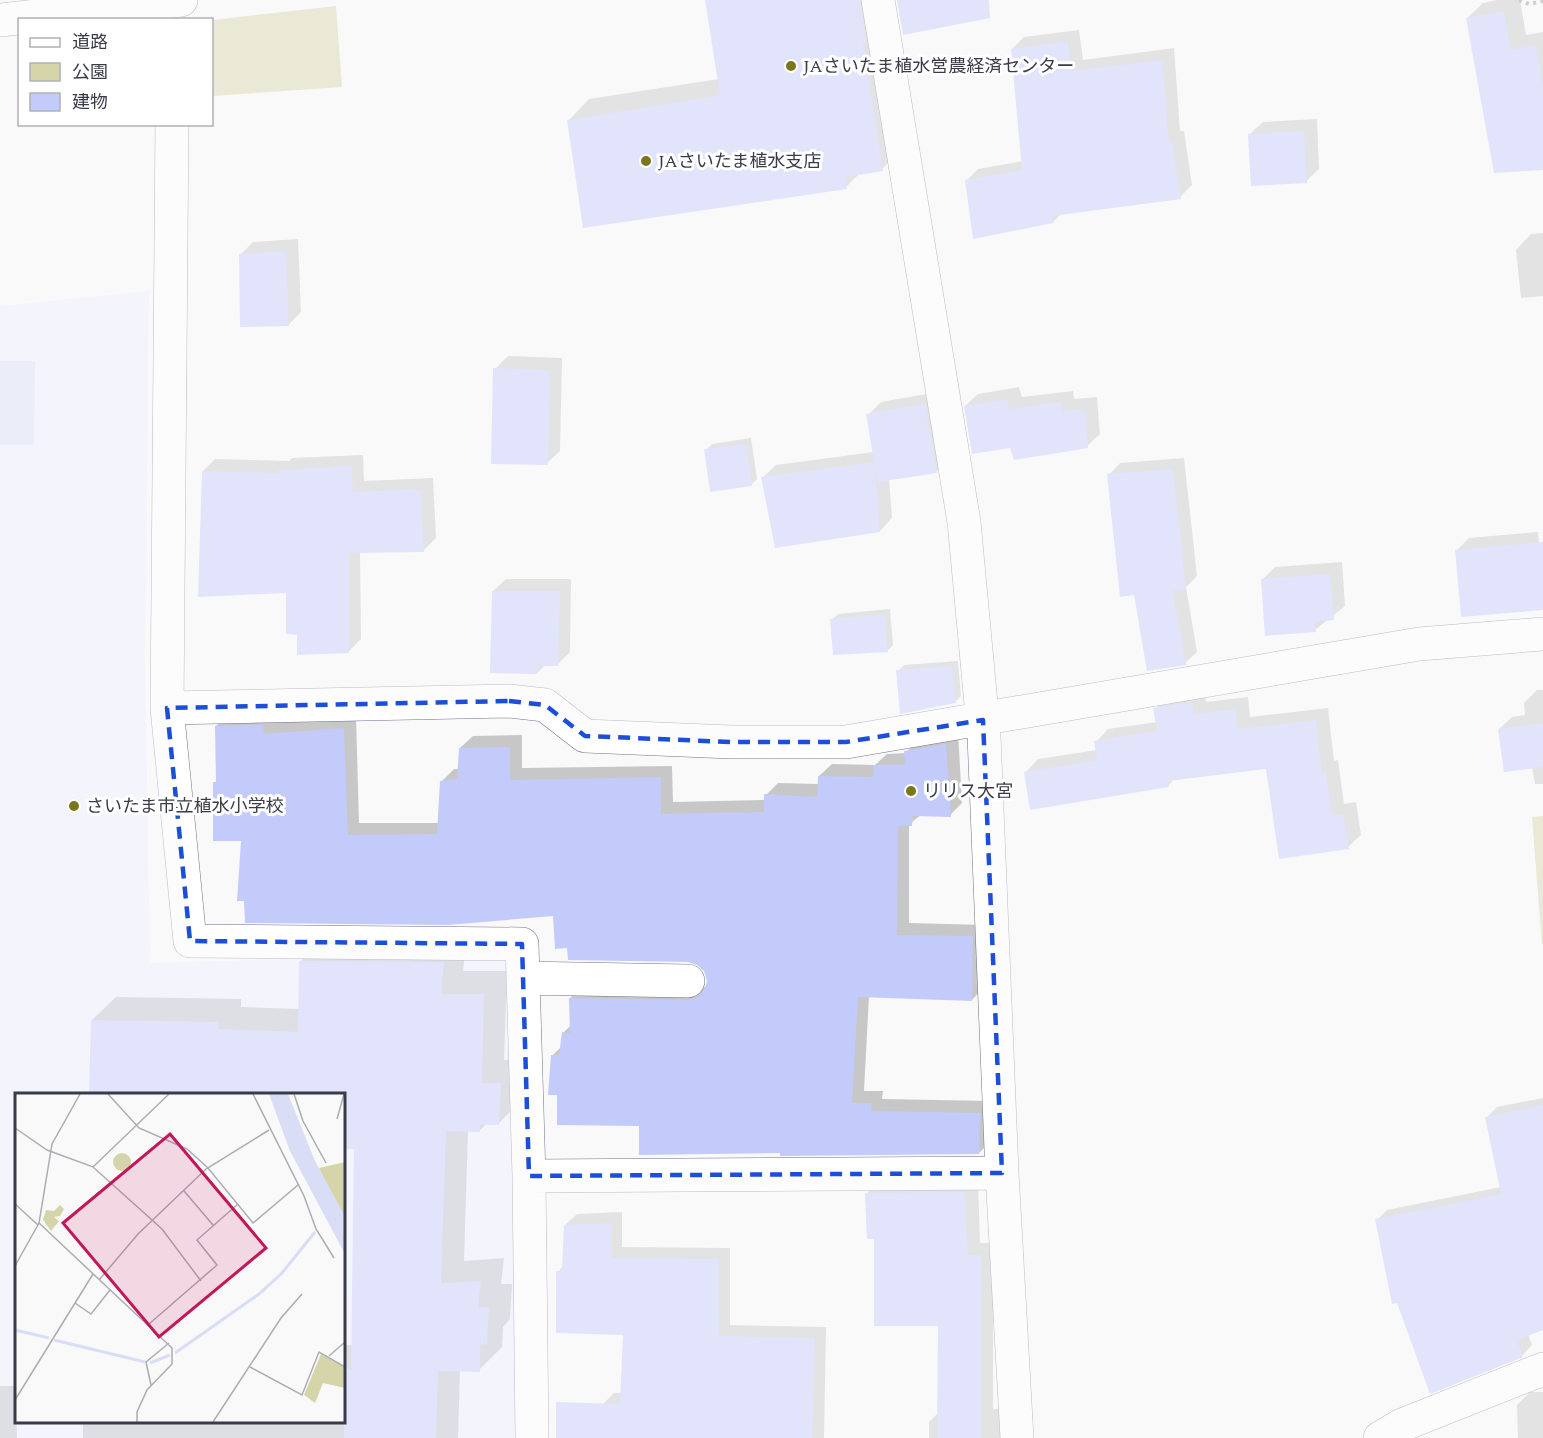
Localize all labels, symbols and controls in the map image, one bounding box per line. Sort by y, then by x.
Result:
legend [18,18,213,126]
text: 道路 [72,29,108,56]
place label: JAさいたま植水営農経済センター [803,53,1074,80]
text: 公園 [72,59,108,86]
marker: JAさいたま植水営農経済センター [784,59,798,73]
text: 建物 [72,89,108,116]
place label: JAさいたま植水支店 [658,148,821,175]
marker: JAさいたま植水支店 [639,154,653,168]
place label: リリス大宮 [923,778,1013,805]
marker: リリス大宮 [904,784,918,798]
place label: さいたま市立植水小学校 [86,793,283,820]
marker: さいたま市立植水小学校 [67,799,81,813]
inset map [15,1093,345,1423]

